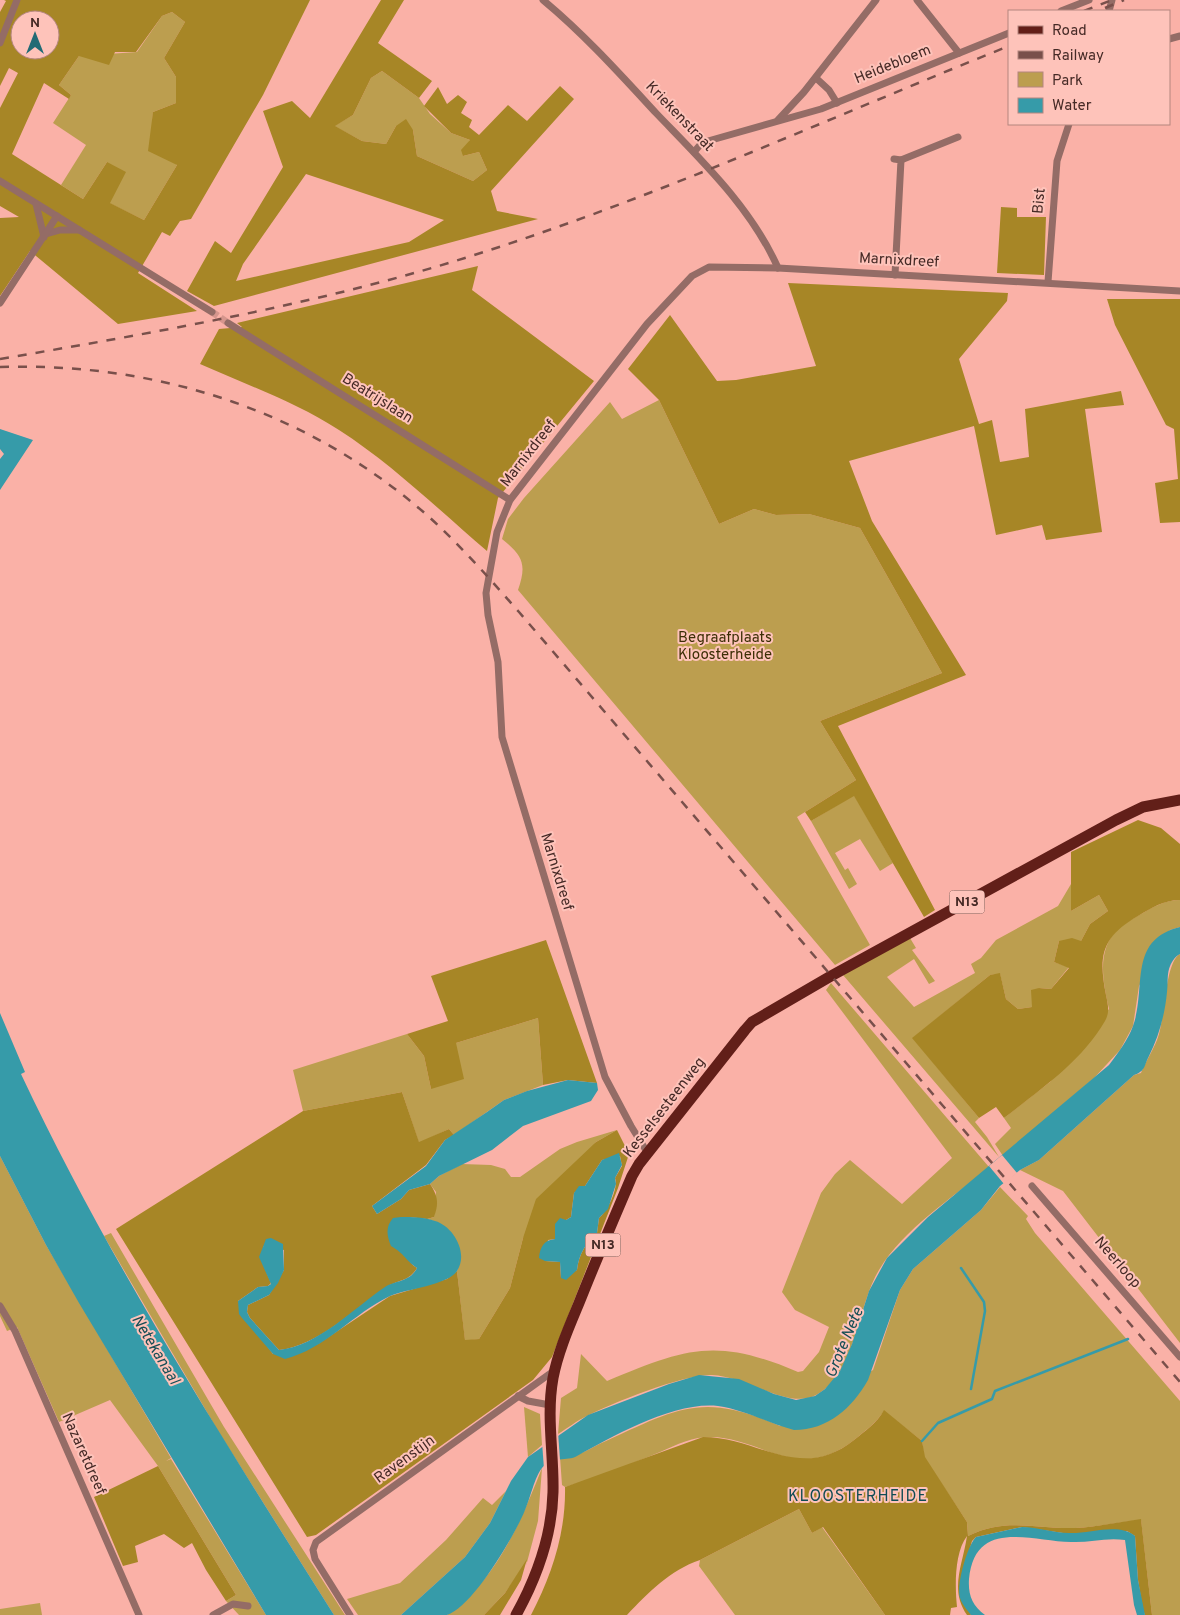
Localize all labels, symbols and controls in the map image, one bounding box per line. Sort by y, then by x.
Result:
north arrow [10,10,60,60]
legend [1008,10,1170,125]
text: N [30,15,40,32]
text: Road [1052,22,1087,41]
street label: Heidebloem [852,41,934,89]
text: Railway [1052,47,1104,66]
text: Park [1052,72,1083,91]
street label: Kriekenstraat [641,78,717,156]
text: Water [1052,97,1092,116]
street label: Bist [1029,187,1051,215]
street label: Marnixdreef [859,249,939,273]
street label: Beatrijslaan [338,370,416,428]
street label: Marnixdreef [497,417,561,491]
park label: Begraafplaats Kloosterheide [678,629,772,665]
street label: Marnixdreef [535,831,577,913]
road number: N13 [950,890,984,914]
street label: Kesselsesteenweg [620,1054,710,1162]
street label: Neerloop [1089,1233,1145,1293]
road number: N13 [586,1234,620,1256]
water label: Grote Nete [821,1304,869,1381]
water label: Netekanaal [126,1311,184,1389]
street label: Nazaretdreef [57,1410,109,1498]
street label: Ravenstijn [371,1432,439,1488]
district label: KLOOSTERHEIDE [788,1487,928,1507]

